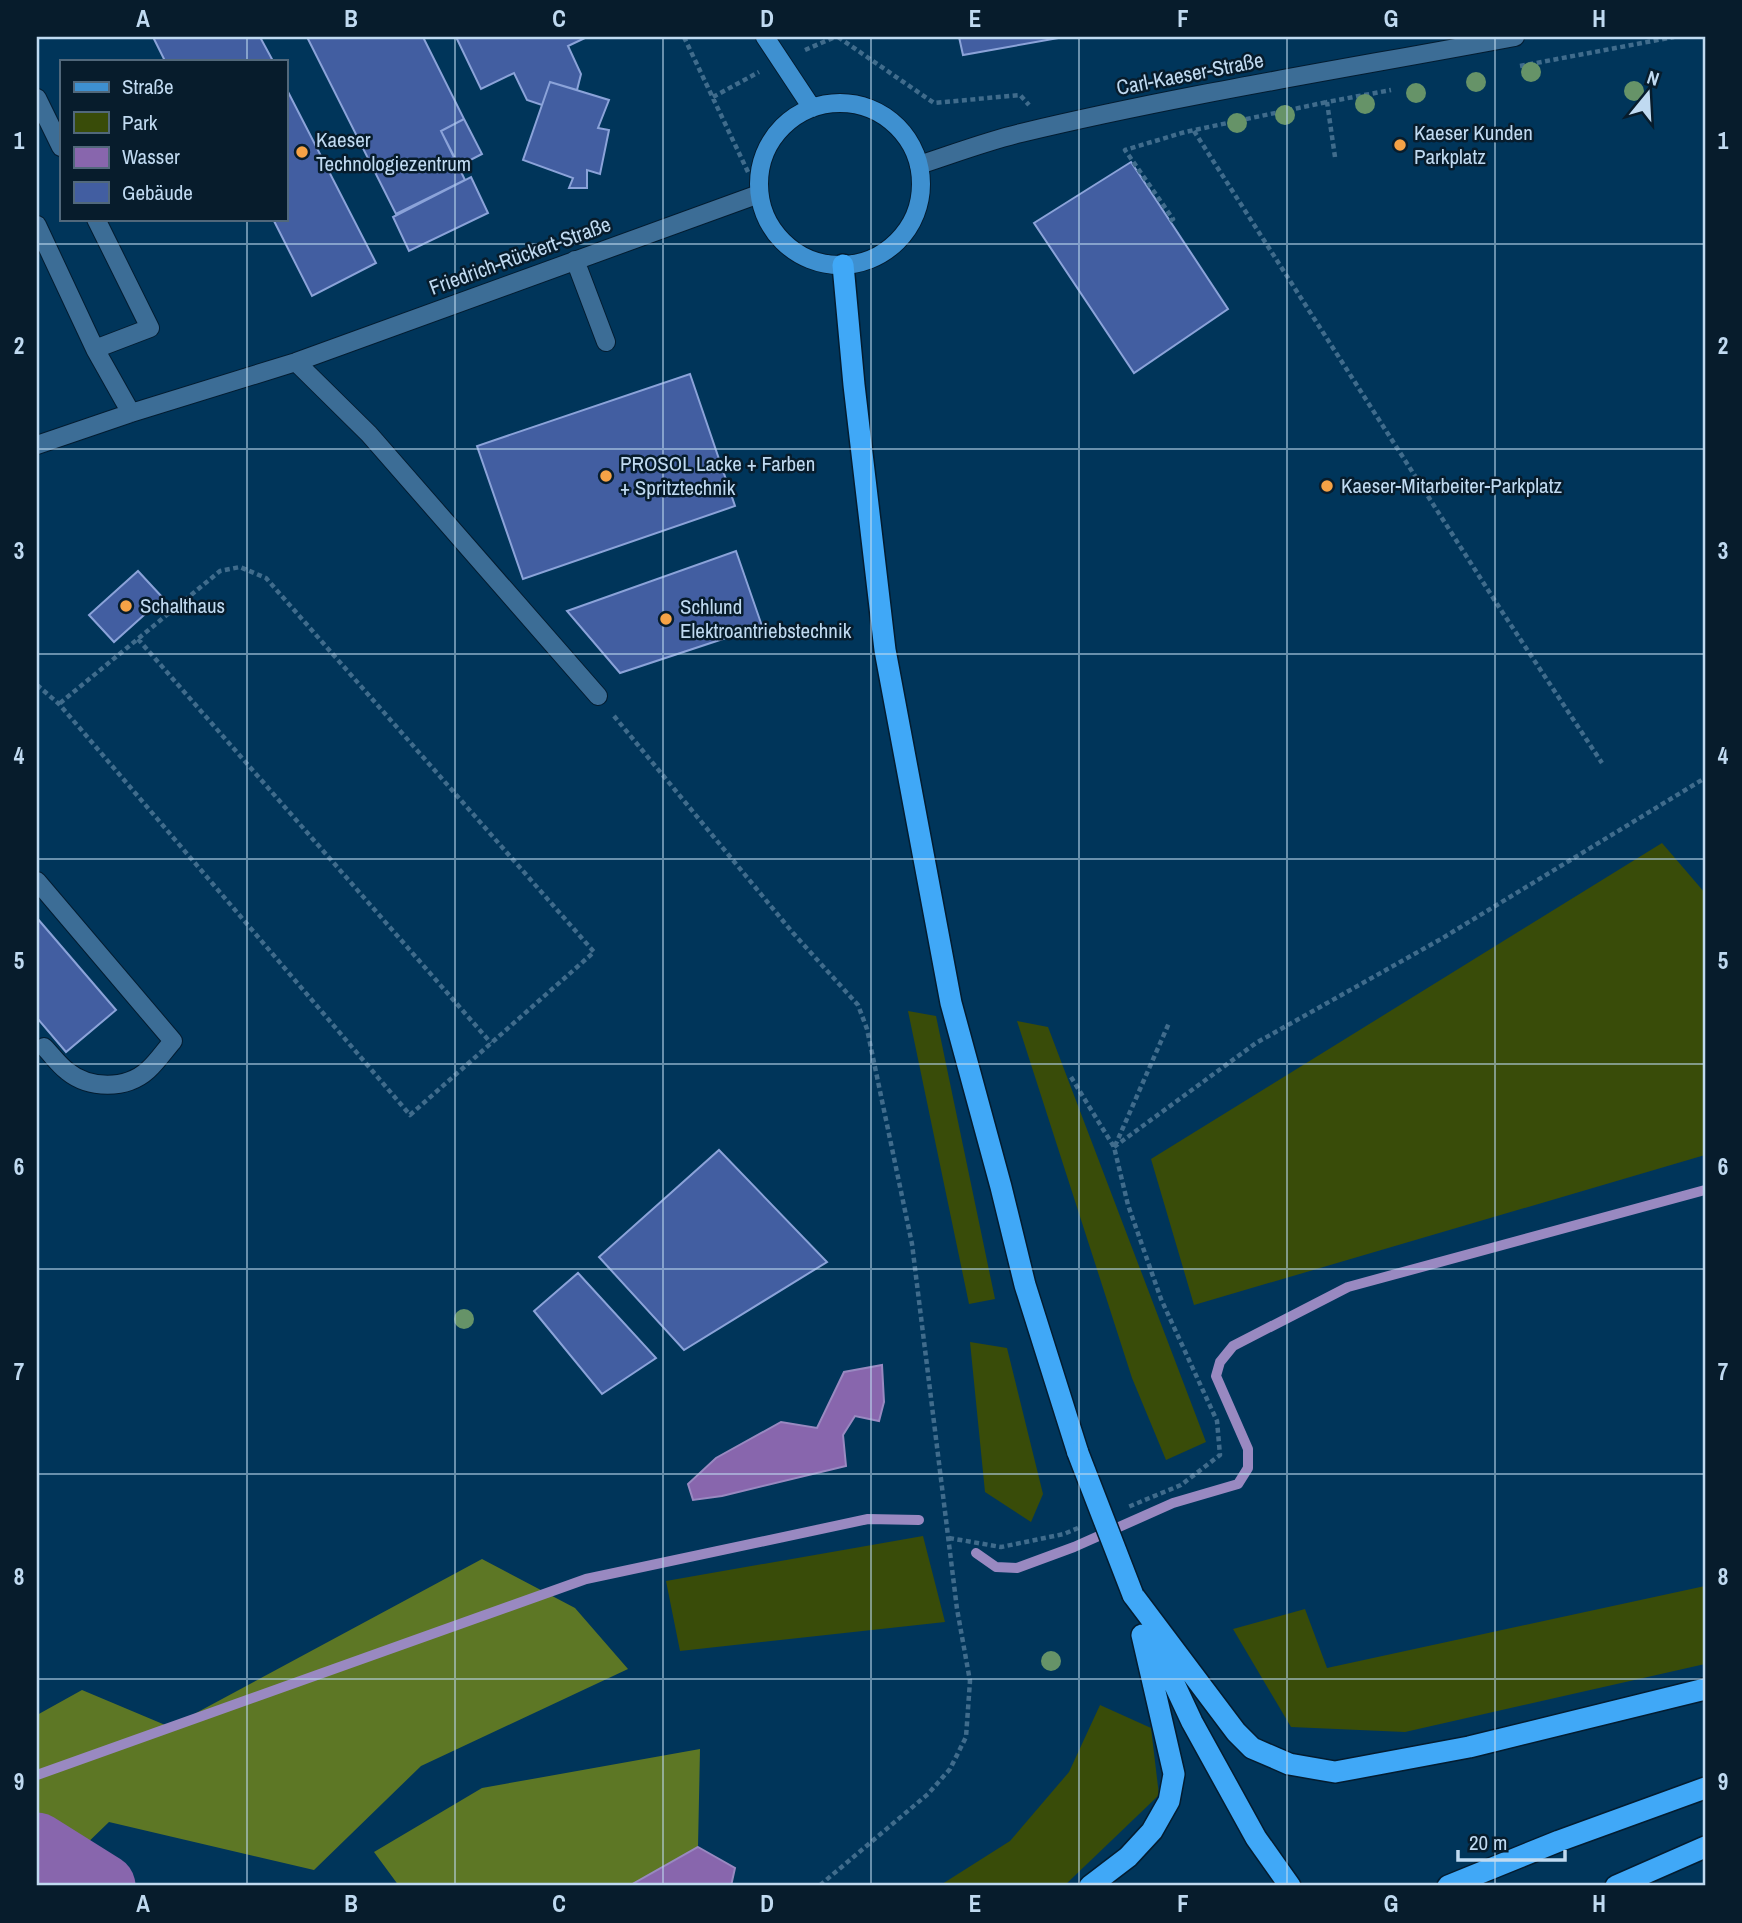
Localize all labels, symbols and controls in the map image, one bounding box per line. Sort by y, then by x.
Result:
text: A [136,3,150,34]
text: B [344,3,358,34]
text: C [552,3,566,34]
text: D [760,3,774,34]
text: E [969,3,981,34]
text: F [1177,3,1189,34]
text: G [1384,3,1398,34]
text: H [1592,3,1606,34]
street label: Carl-Kaeser-Straße [1114,45,1266,102]
legend [60,60,287,220]
north arrow [1612,60,1682,130]
text: N [1644,64,1663,92]
text: Straße [122,72,174,101]
text: Park [122,108,158,137]
place label: Kaeser Kunden Parkplatz [1414,118,1533,171]
text: 1 [14,125,25,156]
place label: Kaeser Technologiezentrum [316,125,471,178]
text: 1 [1718,125,1729,156]
marker: Kaeser Kunden Parkplatz [1392,137,1408,153]
text: Wasser [122,142,180,171]
marker: Kaeser Technologiezentrum [294,144,310,160]
text: Gebäude [122,178,193,207]
street label: Friedrich-Rückert-Straße [425,209,615,302]
text: 2 [14,330,24,361]
text: 2 [1718,330,1728,361]
place label: PROSOL Lacke + Farben + Spritztechnik [620,449,815,502]
marker: PROSOL Lacke + Farben + Spritztechnik [598,468,614,484]
place label: Kaeser-Mitarbeiter-Parkplatz [1341,471,1562,500]
marker: Kaeser-Mitarbeiter-Parkplatz [1319,478,1335,494]
text: 3 [14,535,24,566]
text: 3 [1718,535,1728,566]
place label: Schalthaus [140,591,225,620]
place label: Schlund Elektroantriebstechnik [680,592,852,645]
marker: Schalthaus [118,598,134,614]
marker: Schlund Elektroantriebstechnik [658,611,674,627]
text: 4 [14,740,25,771]
text: 4 [1718,740,1729,771]
text: 5 [14,945,24,976]
text: 5 [1718,945,1728,976]
text: 6 [14,1151,24,1182]
text: 6 [1718,1151,1728,1182]
text: 7 [14,1356,24,1387]
text: 7 [1718,1356,1728,1387]
text: 8 [14,1561,24,1592]
text: 8 [1718,1561,1728,1592]
text: 9 [14,1766,24,1797]
text: 9 [1718,1766,1728,1797]
scale bar [1458,1818,1565,1862]
text: 20 m [1469,1828,1507,1857]
text: A [136,1888,150,1919]
text: B [344,1888,358,1919]
text: C [552,1888,566,1919]
text: D [760,1888,774,1919]
text: E [969,1888,981,1919]
text: F [1177,1888,1189,1919]
text: G [1384,1888,1398,1919]
text: H [1592,1888,1606,1919]

